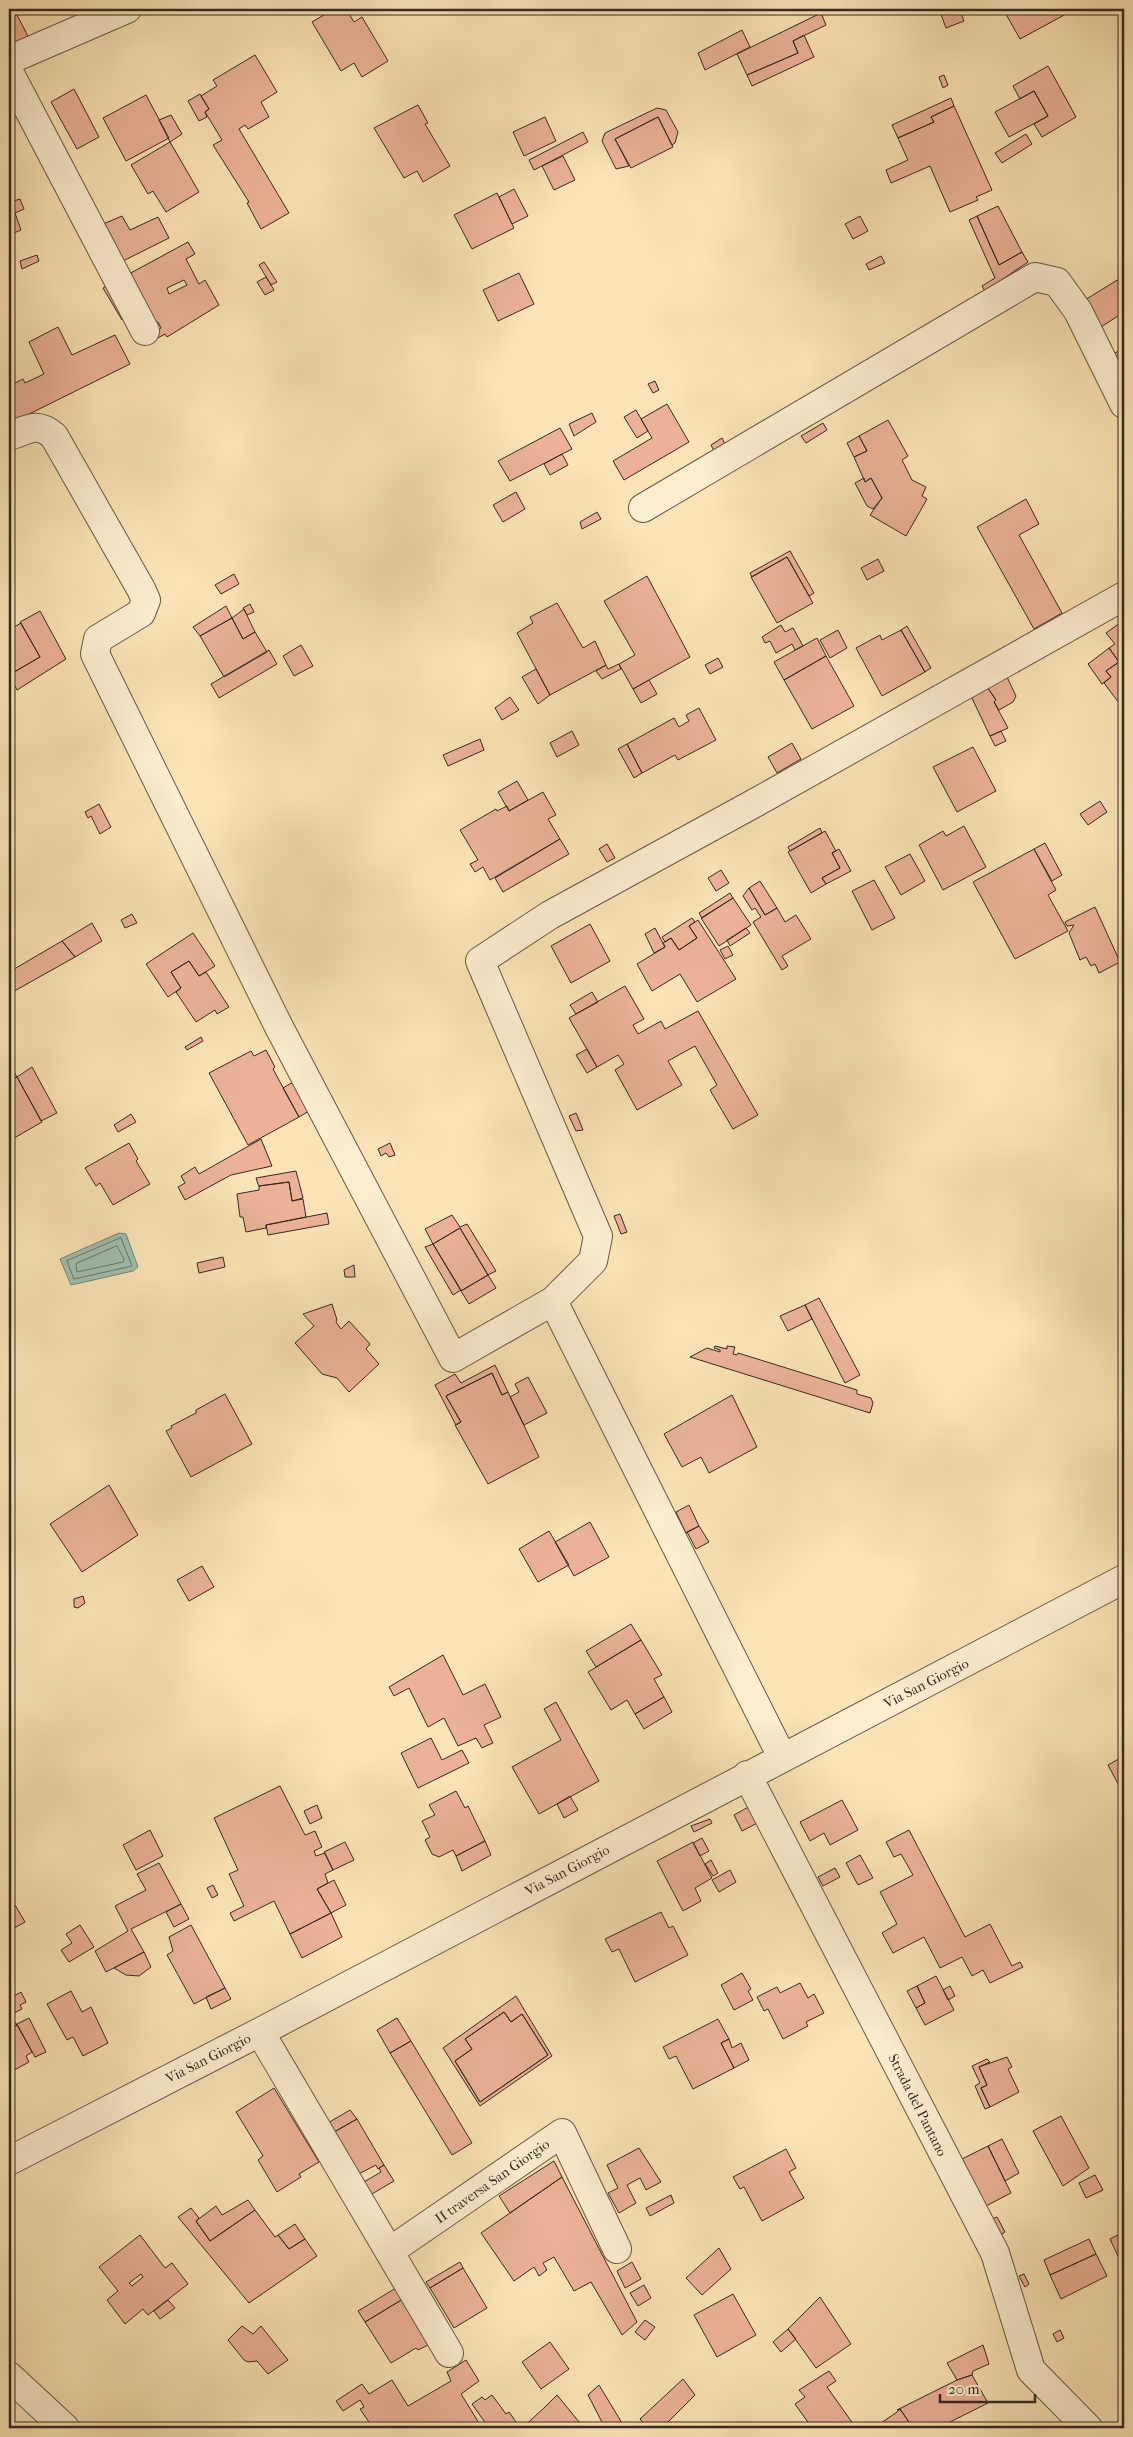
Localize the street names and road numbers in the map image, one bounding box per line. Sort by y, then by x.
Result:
street label: Via San Giorgio [880,1655,972,1713]
street label: Via San Giorgio [521,1841,612,1900]
street label: Via San Giorgio [162,2030,254,2088]
street label: Strada del Pantano [884,2051,951,2159]
street label: II traversa San Giorgio [432,2136,553,2227]

